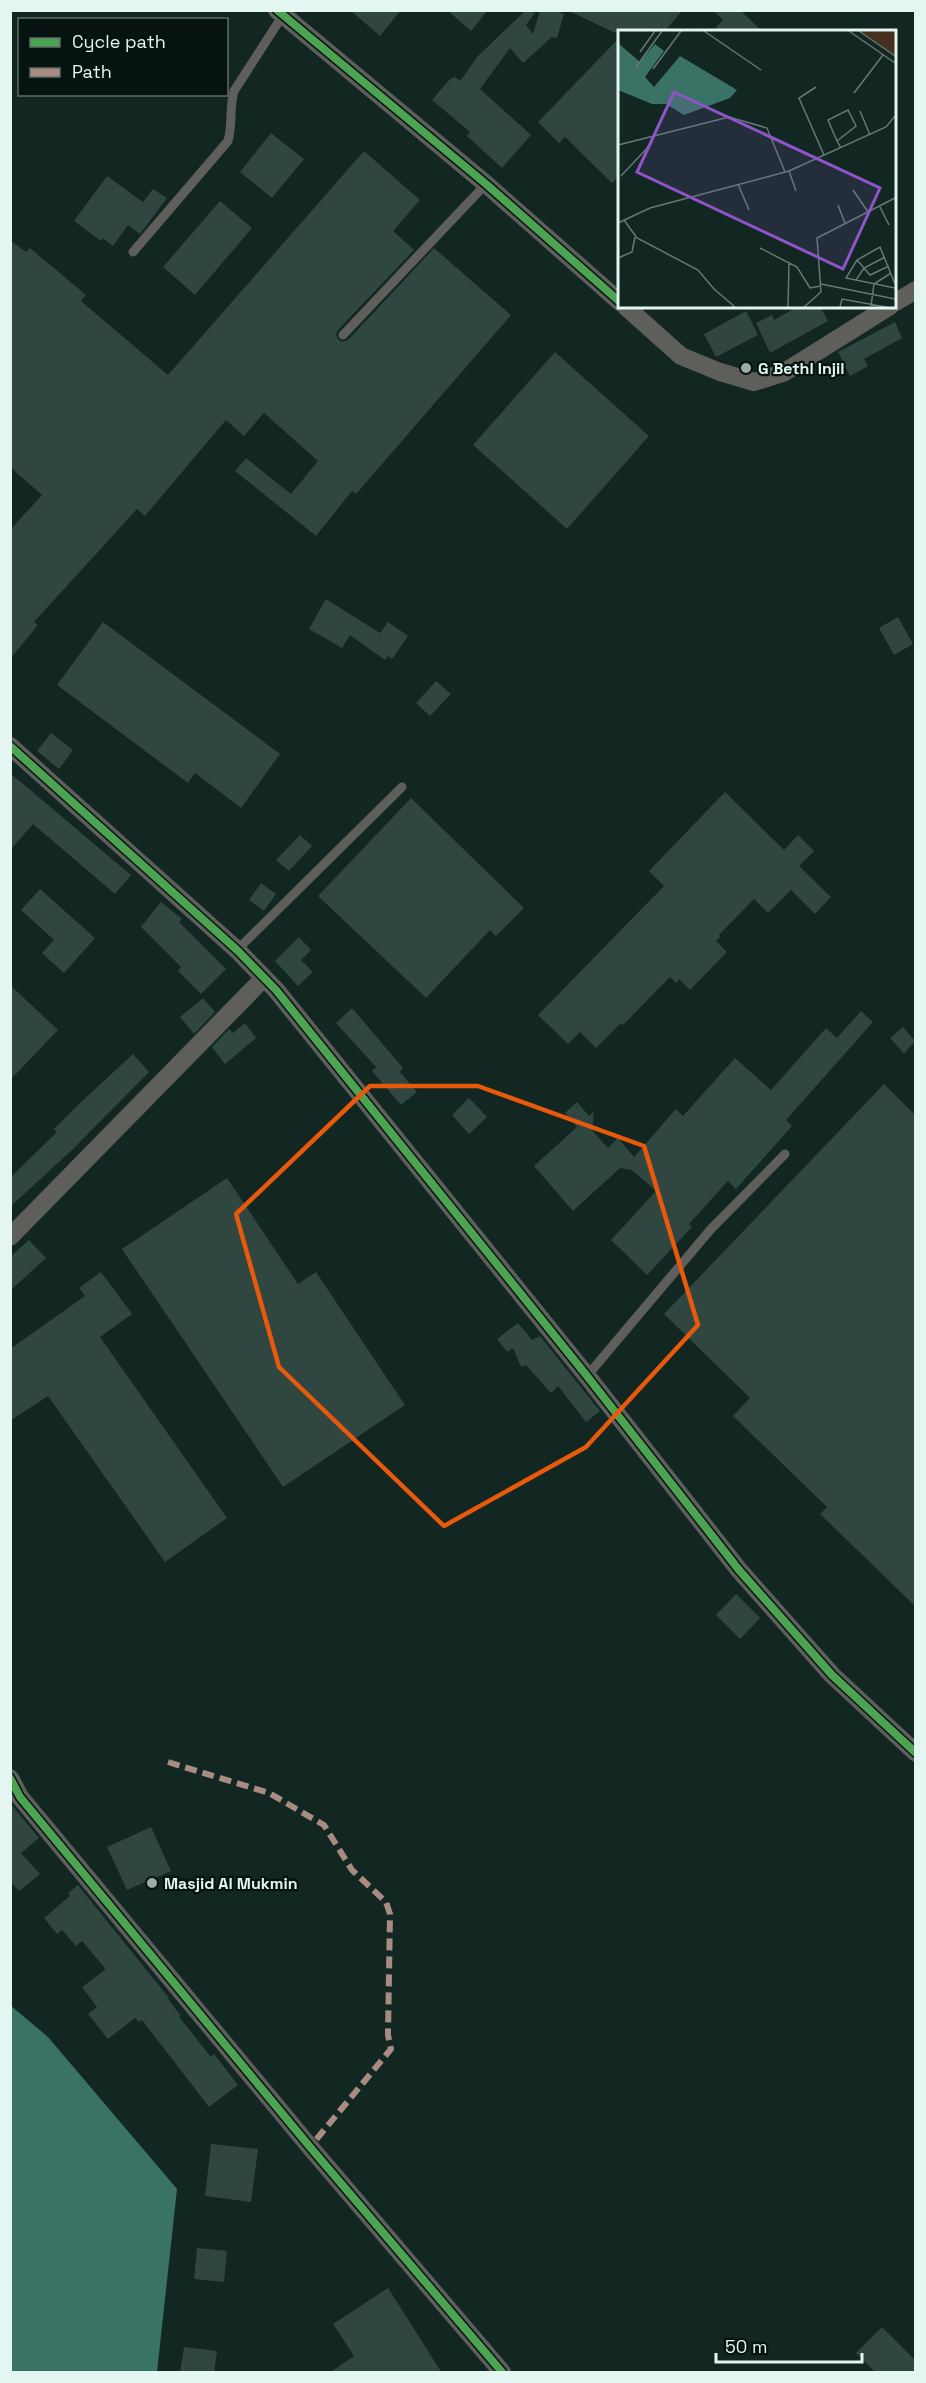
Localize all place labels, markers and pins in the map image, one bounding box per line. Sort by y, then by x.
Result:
place label: G Bethl Injil [758,358,845,379]
marker: G Bethl Injil [739,361,753,375]
place label: Masjid Al Mukmin [164,1873,298,1894]
marker: Masjid Al Mukmin [145,1876,159,1890]

